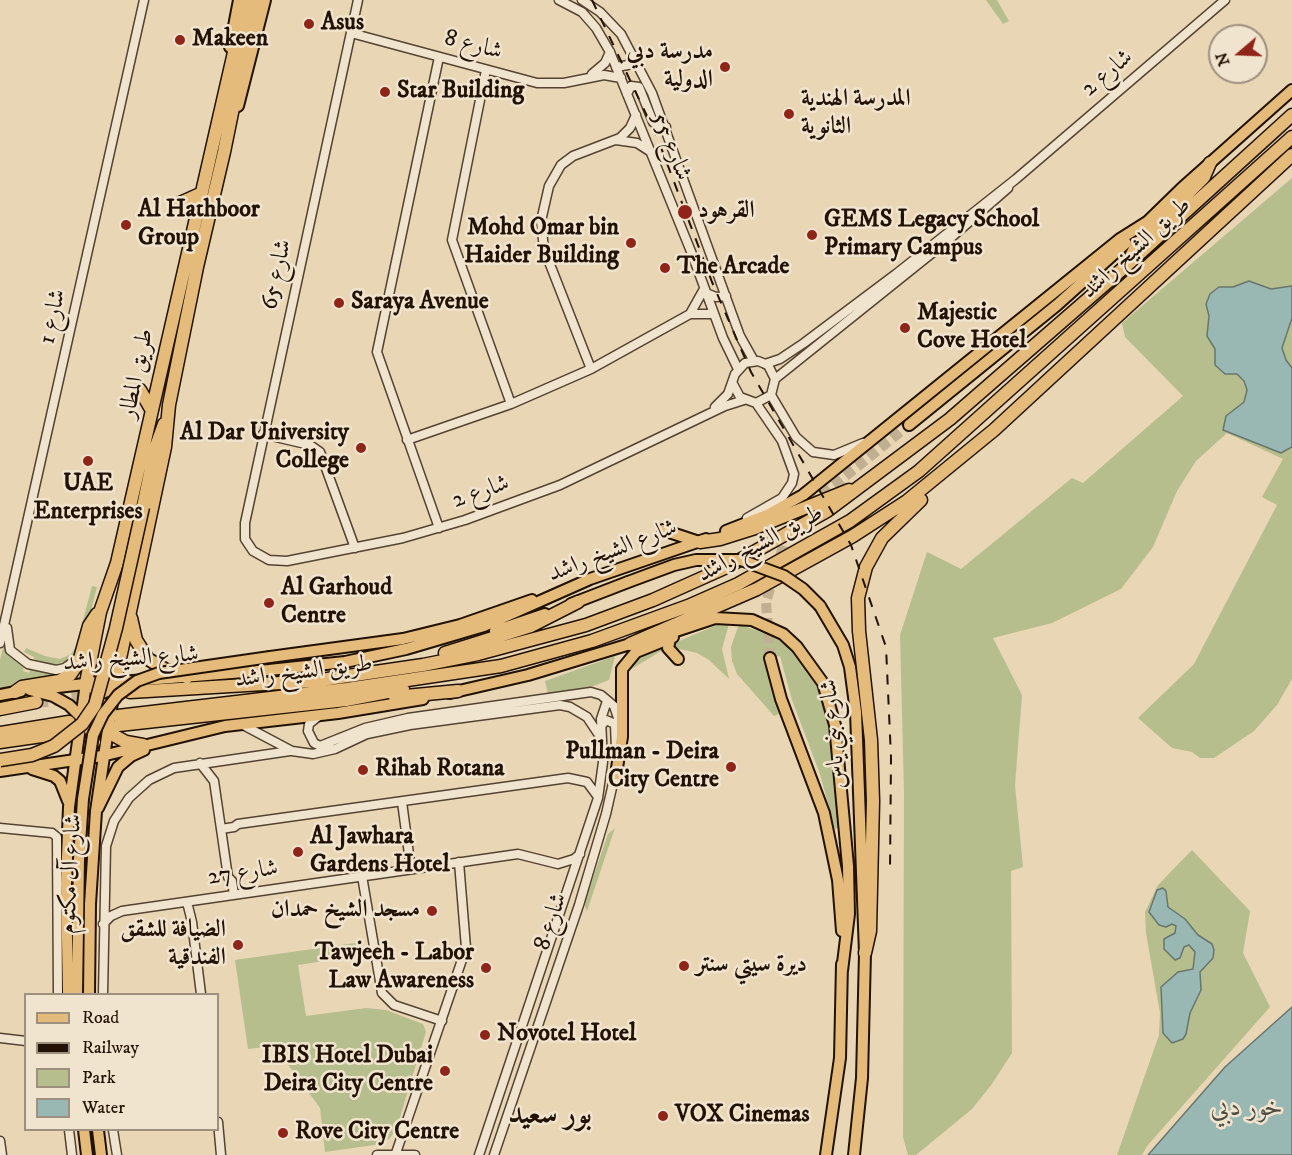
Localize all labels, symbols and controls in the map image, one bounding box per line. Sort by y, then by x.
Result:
place label: Asus [321,10,364,38]
marker: Asus [302,17,316,31]
street label: شارع 8 [441,24,505,68]
north arrow [1208,24,1268,84]
place label: Makeen [192,26,268,54]
marker: Makeen [173,33,187,47]
place label: مدرسة دبي الدولية [626,39,713,95]
street label: شارع 2 [1076,44,1140,104]
text: N [1211,50,1234,69]
marker: مدرسة دبي الدولية [718,60,732,74]
place label: Star Building [397,78,524,106]
marker: Star Building [378,85,392,99]
place label: المدرسة الهندية الثانوية [801,86,911,142]
marker: المدرسة الهندية الثانوية [782,107,796,121]
street label: شارع 55 [643,109,697,185]
street label: طريق الشيخ راشد [1076,192,1198,306]
place label: Al Hathboor Group [138,197,260,253]
place label: القرهود [698,198,755,226]
marker: القرهود [676,203,694,221]
place label: GEMS Legacy School Primary Campus [824,207,1039,263]
place label: Mohd Omar bin Haider Building [464,215,619,271]
marker: Al Hathboor Group [119,218,133,232]
marker: GEMS Legacy School Primary Campus [805,228,819,242]
marker: Mohd Omar bin Haider Building [624,236,638,250]
street label: شارع 65 [257,237,299,313]
place label: The Arcade [677,254,789,282]
marker: The Arcade [658,261,672,275]
street label: شارع 1 [34,287,74,347]
place label: Saraya Avenue [351,289,489,317]
marker: Saraya Avenue [332,296,346,310]
place label: Majestic Cove Hotel [917,300,1026,356]
marker: Majestic Cove Hotel [898,321,912,335]
street label: طريق المطار [114,326,162,422]
place label: Al Dar University College [180,420,349,476]
marker: Al Dar University College [354,441,368,455]
marker: UAE Enterprises [81,454,95,468]
street label: شارع 2 [449,470,513,516]
place label: UAE Enterprises [34,471,142,527]
street label: طريق الشيخ راشد [693,500,829,590]
street label: شارع الشيخ راشد [544,514,682,590]
place label: Al Garhoud Centre [281,575,392,631]
marker: Al Garhoud Centre [262,596,276,610]
street label: شارع الشيخ راشد [62,641,200,679]
street label: طريق الشيخ راشد [234,650,374,696]
street label: شارع بني ياس [816,678,854,790]
place label: Pullman - Deira City Centre [565,739,719,795]
place label: Rihab Rotana [375,756,504,784]
marker: Pullman - Deira City Centre [724,760,738,774]
marker: Rihab Rotana [356,763,370,777]
street label: شارع آل مكتوم [54,813,90,935]
place label: Al Jawhara Gardens Hotel [310,824,450,880]
marker: Al Jawhara Gardens Hotel [291,845,305,859]
street label: شارع 27 [206,855,280,893]
street label: شارع 8 [529,890,575,954]
place label: مسجد الشيخ حمدان [271,897,420,925]
marker: مسجد الشيخ حمدان [425,904,439,918]
place label: الضيافة للشقق الفندقية [120,917,226,973]
marker: الضيافة للشقق الفندقية [231,938,245,952]
place label: Tawjeeh - Labor Law Awareness [315,940,474,996]
place label: ديرة سيتي سنتر [696,952,807,980]
marker: ديرة سيتي سنتر [677,959,691,973]
marker: Tawjeeh - Labor Law Awareness [479,961,493,975]
legend [24,993,219,1131]
text: Road [82,1007,119,1029]
place label: Novotel Hotel [497,1021,636,1049]
marker: Novotel Hotel [478,1028,492,1042]
text: Railway [82,1037,139,1059]
place label: IBIS Hotel Dubai Deira City Centre [262,1043,433,1099]
marker: IBIS Hotel Dubai Deira City Centre [438,1064,452,1078]
text: Park [82,1067,116,1089]
water label: خور دبي [1211,1094,1283,1126]
text: Water [82,1097,125,1119]
district label: بور سعيد [508,1099,592,1135]
place label: VOX Cinemas [675,1102,810,1130]
marker: VOX Cinemas [656,1109,670,1123]
place label: Rove City Centre [295,1119,459,1147]
marker: Rove City Centre [276,1126,290,1140]

